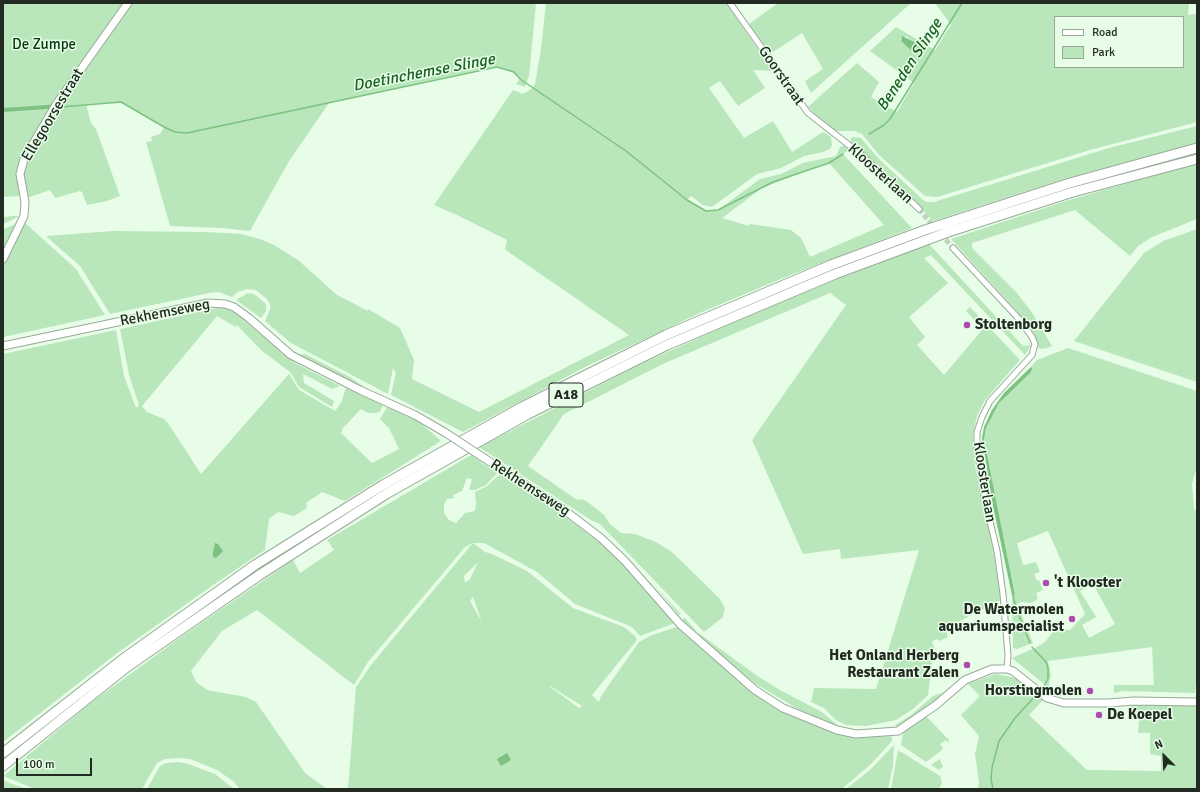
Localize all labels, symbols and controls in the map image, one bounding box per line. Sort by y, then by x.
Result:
water label: Beneden Slinge [873,15,947,115]
legend [1054,16,1184,68]
text: Road [1092,25,1118,40]
park label: De Zumpe [12,36,76,54]
street label: Goorstraat [754,43,808,109]
text: Park [1092,45,1115,60]
water label: Doetinchemse Slinge [351,50,497,96]
street label: Ellegoorsestraat [18,65,88,165]
street label: Kloosterlaan [844,140,916,208]
street label: Rekhemseweg [118,295,212,331]
place label: Stoltenborg [975,316,1052,334]
marker: Stoltenborg [962,320,972,330]
road number: A18 [549,383,583,407]
street label: Kloosterlaan [969,440,999,524]
street label: Rekhemseweg [487,456,573,520]
place label: 't Klooster [1054,574,1121,592]
marker: 't Klooster [1041,578,1051,588]
place label: De Watermolen aquariumspecialist [938,601,1064,636]
marker: De Watermolen aquariumspecialist [1067,614,1077,624]
place label: Het Onland Herberg Restaurant Zalen [829,647,959,682]
marker: Het Onland Herberg Restaurant Zalen [962,660,972,670]
place label: Horstingmolen [985,682,1082,700]
marker: Horstingmolen [1085,686,1095,696]
place label: De Koepel [1107,706,1172,724]
marker: De Koepel [1094,710,1104,720]
north arrow [1144,736,1184,776]
text: N [1153,737,1165,752]
scale bar [18,750,94,776]
text: 100 m [23,757,55,772]

